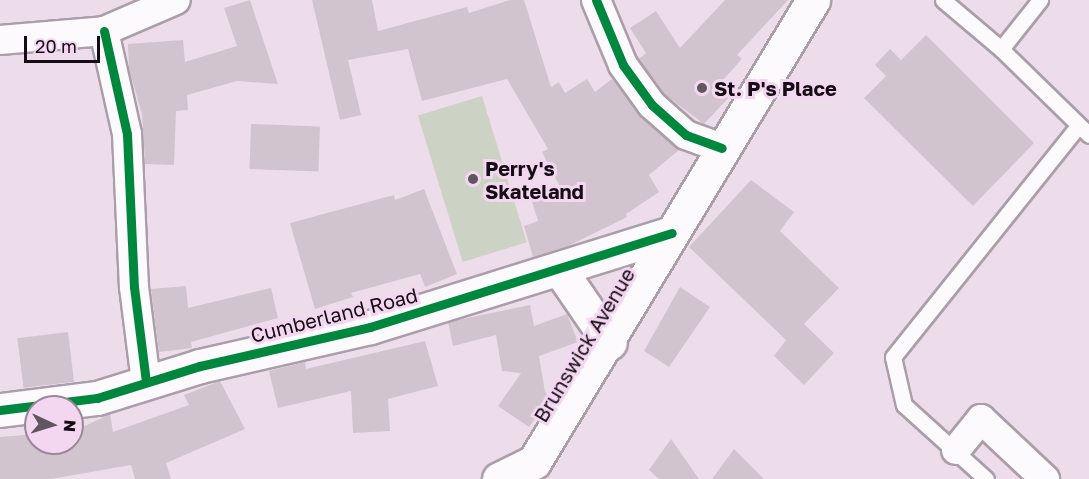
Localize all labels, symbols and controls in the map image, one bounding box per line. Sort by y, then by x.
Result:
scale bar [27,24,104,62]
text: 20 m [35,35,77,57]
place label: St. P's Place [714,76,837,100]
marker: St. P's Place [695,81,709,95]
place label: Perry's Skateland [485,156,584,203]
marker: Perry's Skateland [466,172,480,186]
street label: Brunswick Avenue [529,264,639,426]
street label: Cumberland Road [248,283,420,347]
north arrow [24,395,84,455]
text: N [60,419,80,433]

